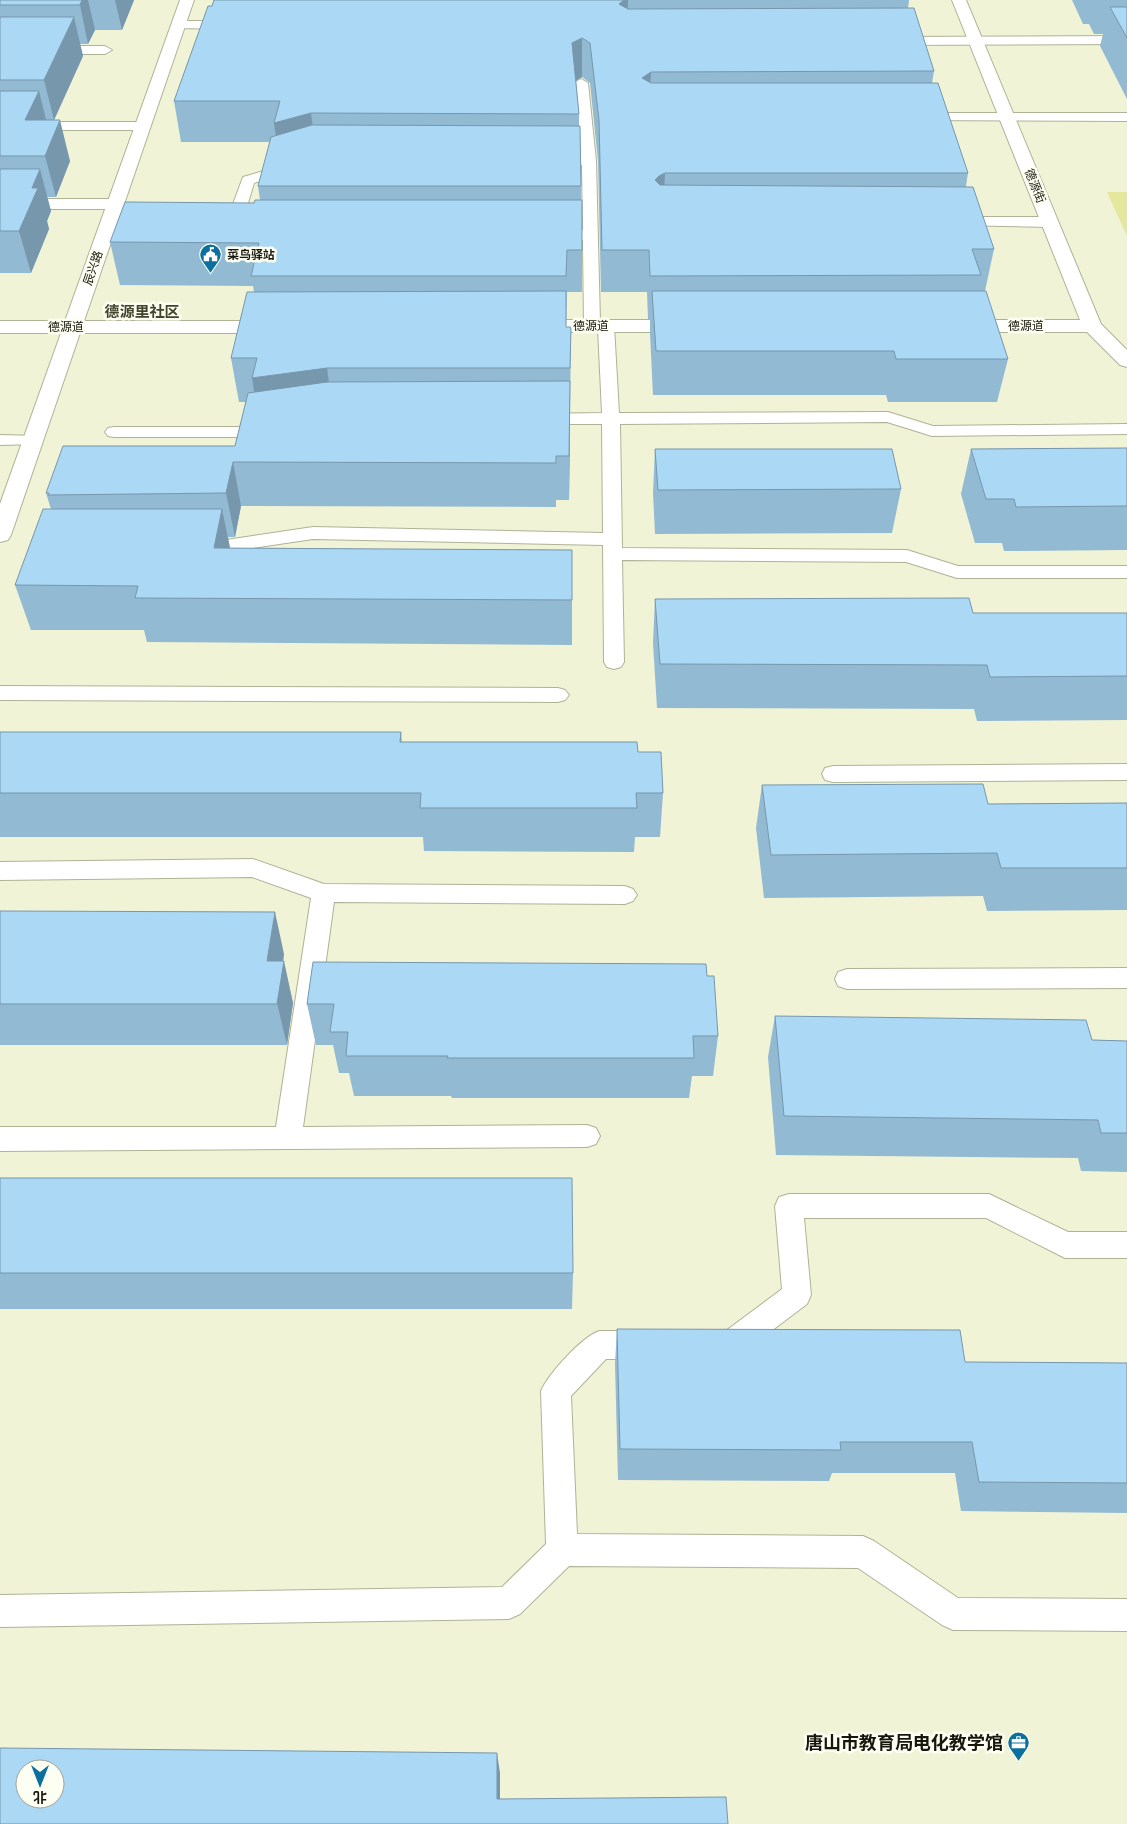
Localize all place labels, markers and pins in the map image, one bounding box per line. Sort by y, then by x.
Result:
public building icon: 菜鸟驿站 [199,243,223,274]
place label: 菜鸟驿站 [227,248,275,262]
office icon: 唐山市教育局电化教学馆 [1007,1730,1031,1761]
place label: 唐山市教育局电化教学馆 [805,1732,1003,1753]

